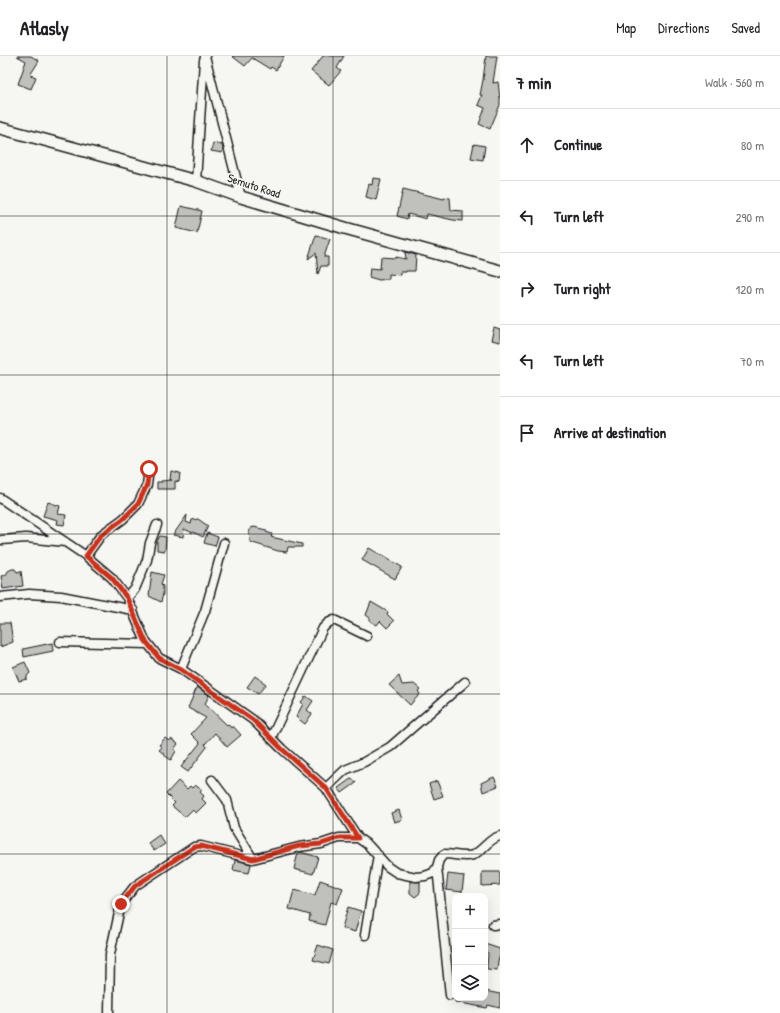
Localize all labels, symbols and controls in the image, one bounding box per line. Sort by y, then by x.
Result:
text: Atlasly [20,15,69,41]
text: Map [616,18,636,37]
text: Directions [658,18,709,37]
text: Saved [731,18,760,37]
text: 7 min [516,71,551,94]
text: Walk · 560 m [705,73,764,91]
icon: ahead [516,134,538,156]
text: Continue [554,134,602,155]
text: 80 m [741,136,764,154]
street label: Semuto Road [226,169,283,202]
icon: left [516,206,538,228]
text: Turn left [554,206,604,227]
text: 290 m [735,208,764,226]
icon: right [516,278,538,300]
text: Turn right [554,278,610,299]
text: 120 m [736,280,764,298]
icon: left [516,350,538,372]
text: Turn left [554,350,604,371]
text: 70 m [740,352,764,370]
icon: arrive [516,422,538,444]
text: Arrive at destination [554,422,666,443]
route start [140,460,158,478]
map controls [452,893,488,1001]
button: + [452,893,488,929]
route end [112,895,130,913]
button: − [452,929,488,965]
button: layers [452,965,488,1001]

